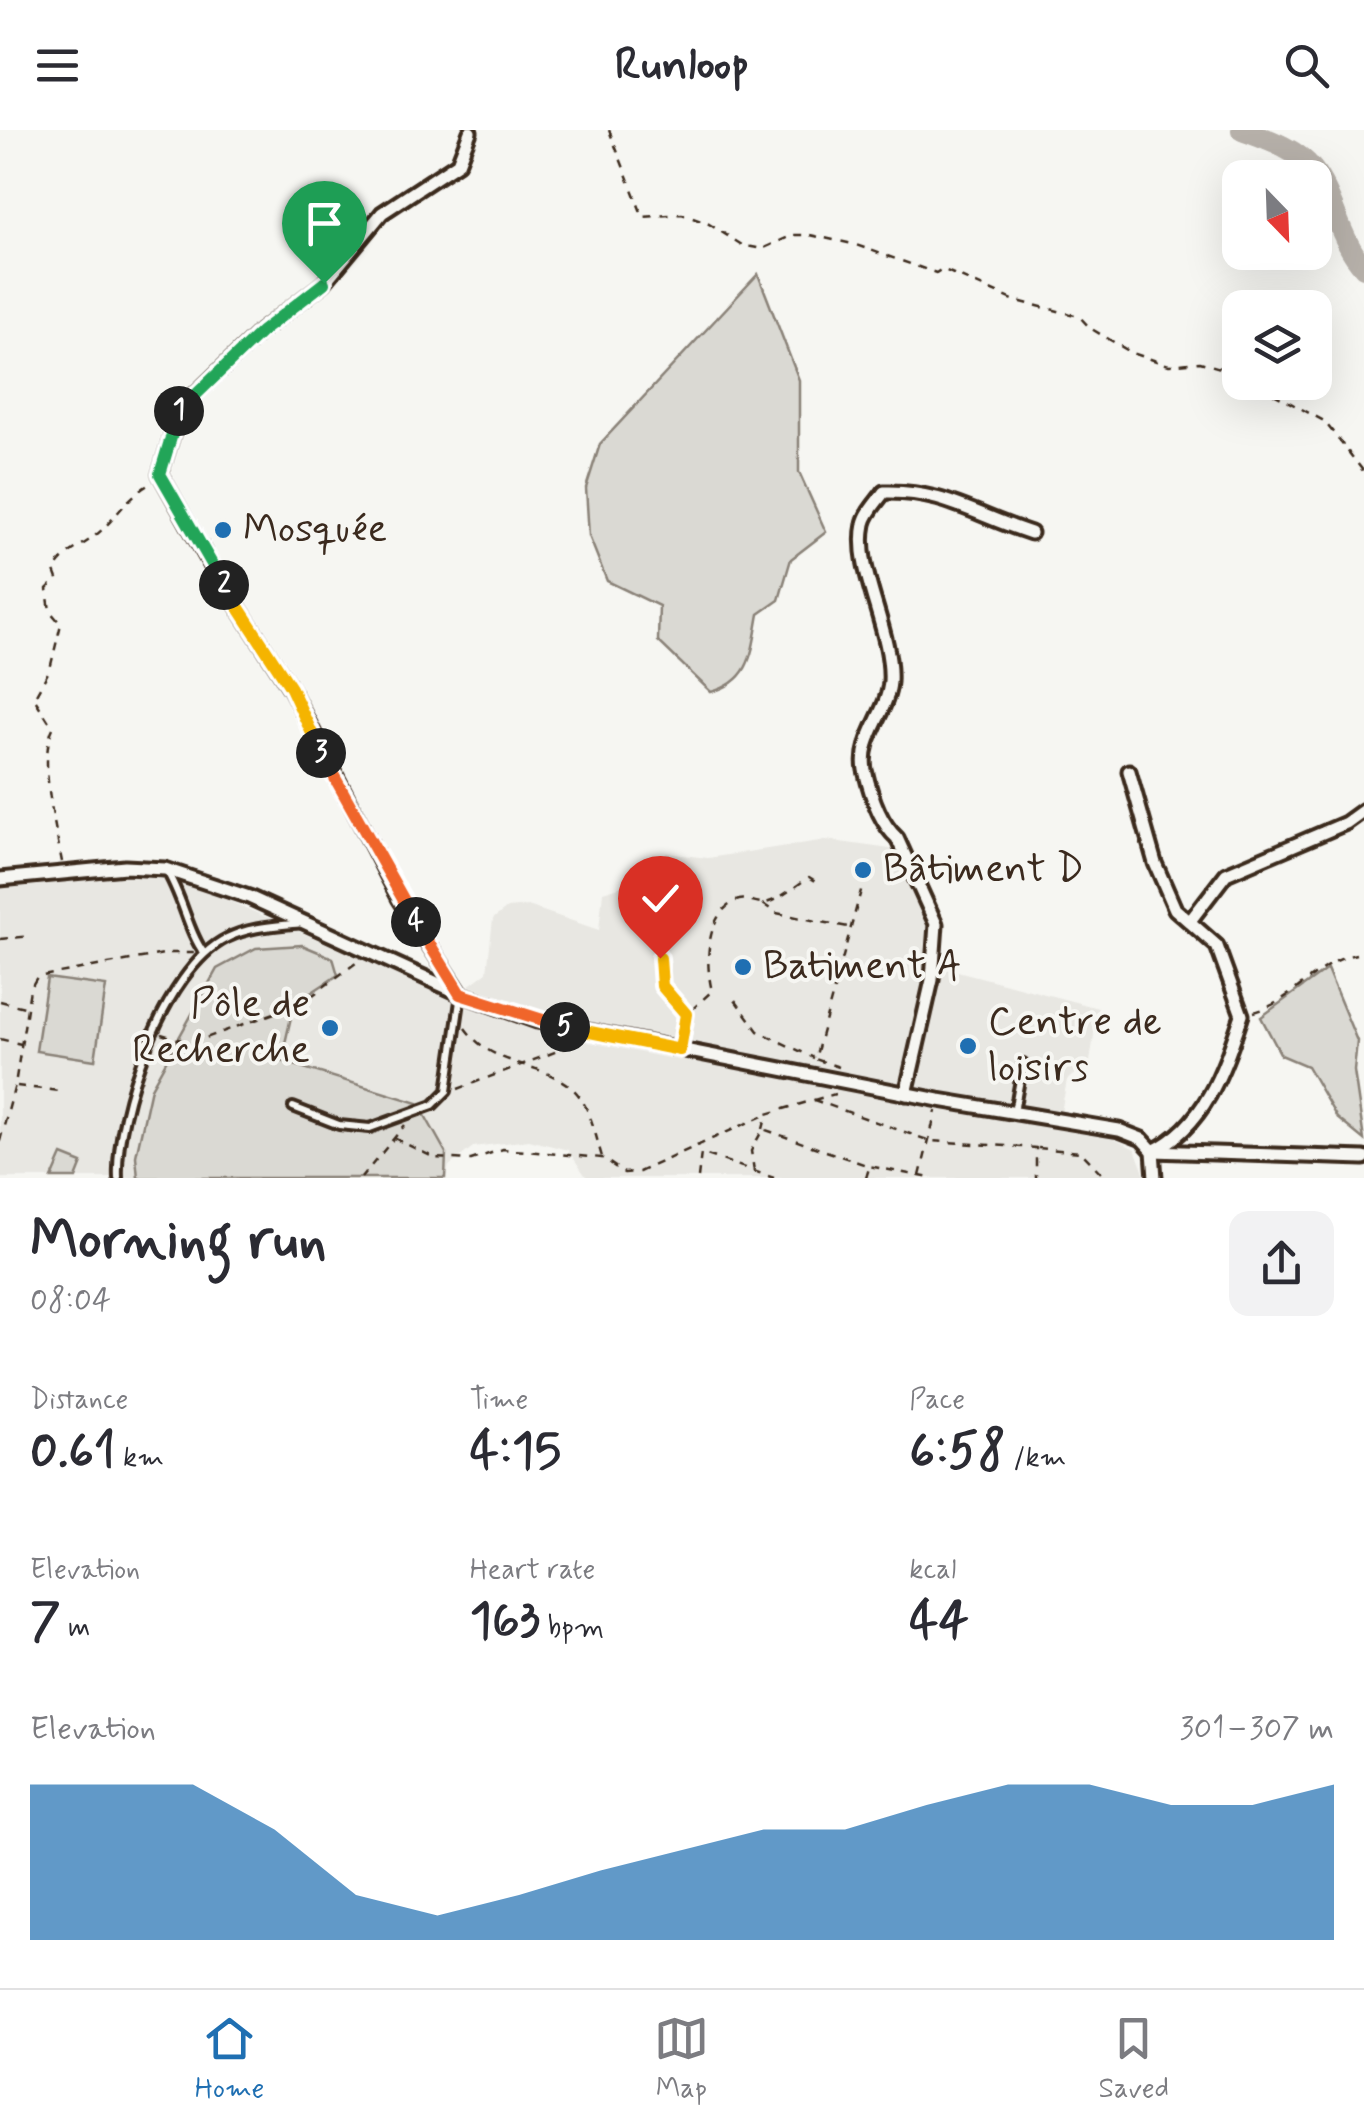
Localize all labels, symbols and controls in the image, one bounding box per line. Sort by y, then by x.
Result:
text: Runloop [615,36,749,95]
icon: menu [30,38,85,93]
icon: search [1279,38,1334,93]
north arrow [1222,160,1332,270]
map controls [1222,160,1332,400]
pin [282,181,367,284]
icon: arrive [297,196,352,251]
button: layers [1222,290,1332,400]
pin: 1 [154,386,204,436]
text: 1 [173,392,185,429]
place label: Mosquée [243,504,387,556]
marker: Mosquée [212,519,234,541]
pin: 2 [199,560,249,610]
text: 2 [217,566,231,603]
pin: 3 [296,728,346,778]
text: 3 [315,734,327,771]
place label: Bâtiment D [883,844,1084,896]
pin [618,856,703,959]
marker: Bâtiment D [852,859,874,881]
icon: check [633,871,688,926]
pin: 4 [391,897,441,947]
text: 4 [408,903,424,940]
place label: Batiment A [763,941,962,993]
marker: Batiment A [732,956,754,978]
place label: Pôle de Recherche [132,979,310,1077]
place label: Centre de loisirs [988,997,1162,1095]
pin: 5 [540,1002,590,1052]
text: 5 [557,1008,573,1045]
marker: Pôle de Recherche [319,1017,341,1039]
marker: Centre de loisirs [957,1035,979,1057]
text: Morning run [30,1206,327,1278]
button: share [1229,1211,1334,1316]
text: 08:04 [30,1280,111,1322]
text: Distance [30,1382,128,1419]
text: Time [470,1382,528,1419]
text: Pace [909,1382,965,1419]
text: 0.61 [30,1419,115,1485]
text: 4:15 [470,1419,561,1485]
text: 6:58 [909,1419,1006,1485]
text: km [115,1440,164,1477]
text: /km [1006,1440,1066,1477]
text: Elevation [30,1552,140,1589]
text: Heart rate [470,1552,595,1589]
text: kcal [909,1552,956,1589]
text: 7 [30,1589,60,1655]
text: 163 [470,1589,540,1655]
text: 44 [909,1589,969,1655]
text: m [60,1610,90,1647]
text: bpm [540,1610,604,1647]
text: Elevation [30,1708,156,1750]
text: 301–307 m [1179,1708,1334,1750]
tab: Home [195,2011,264,2108]
tab: Map [654,2011,709,2108]
tab: Saved [1098,2011,1169,2108]

